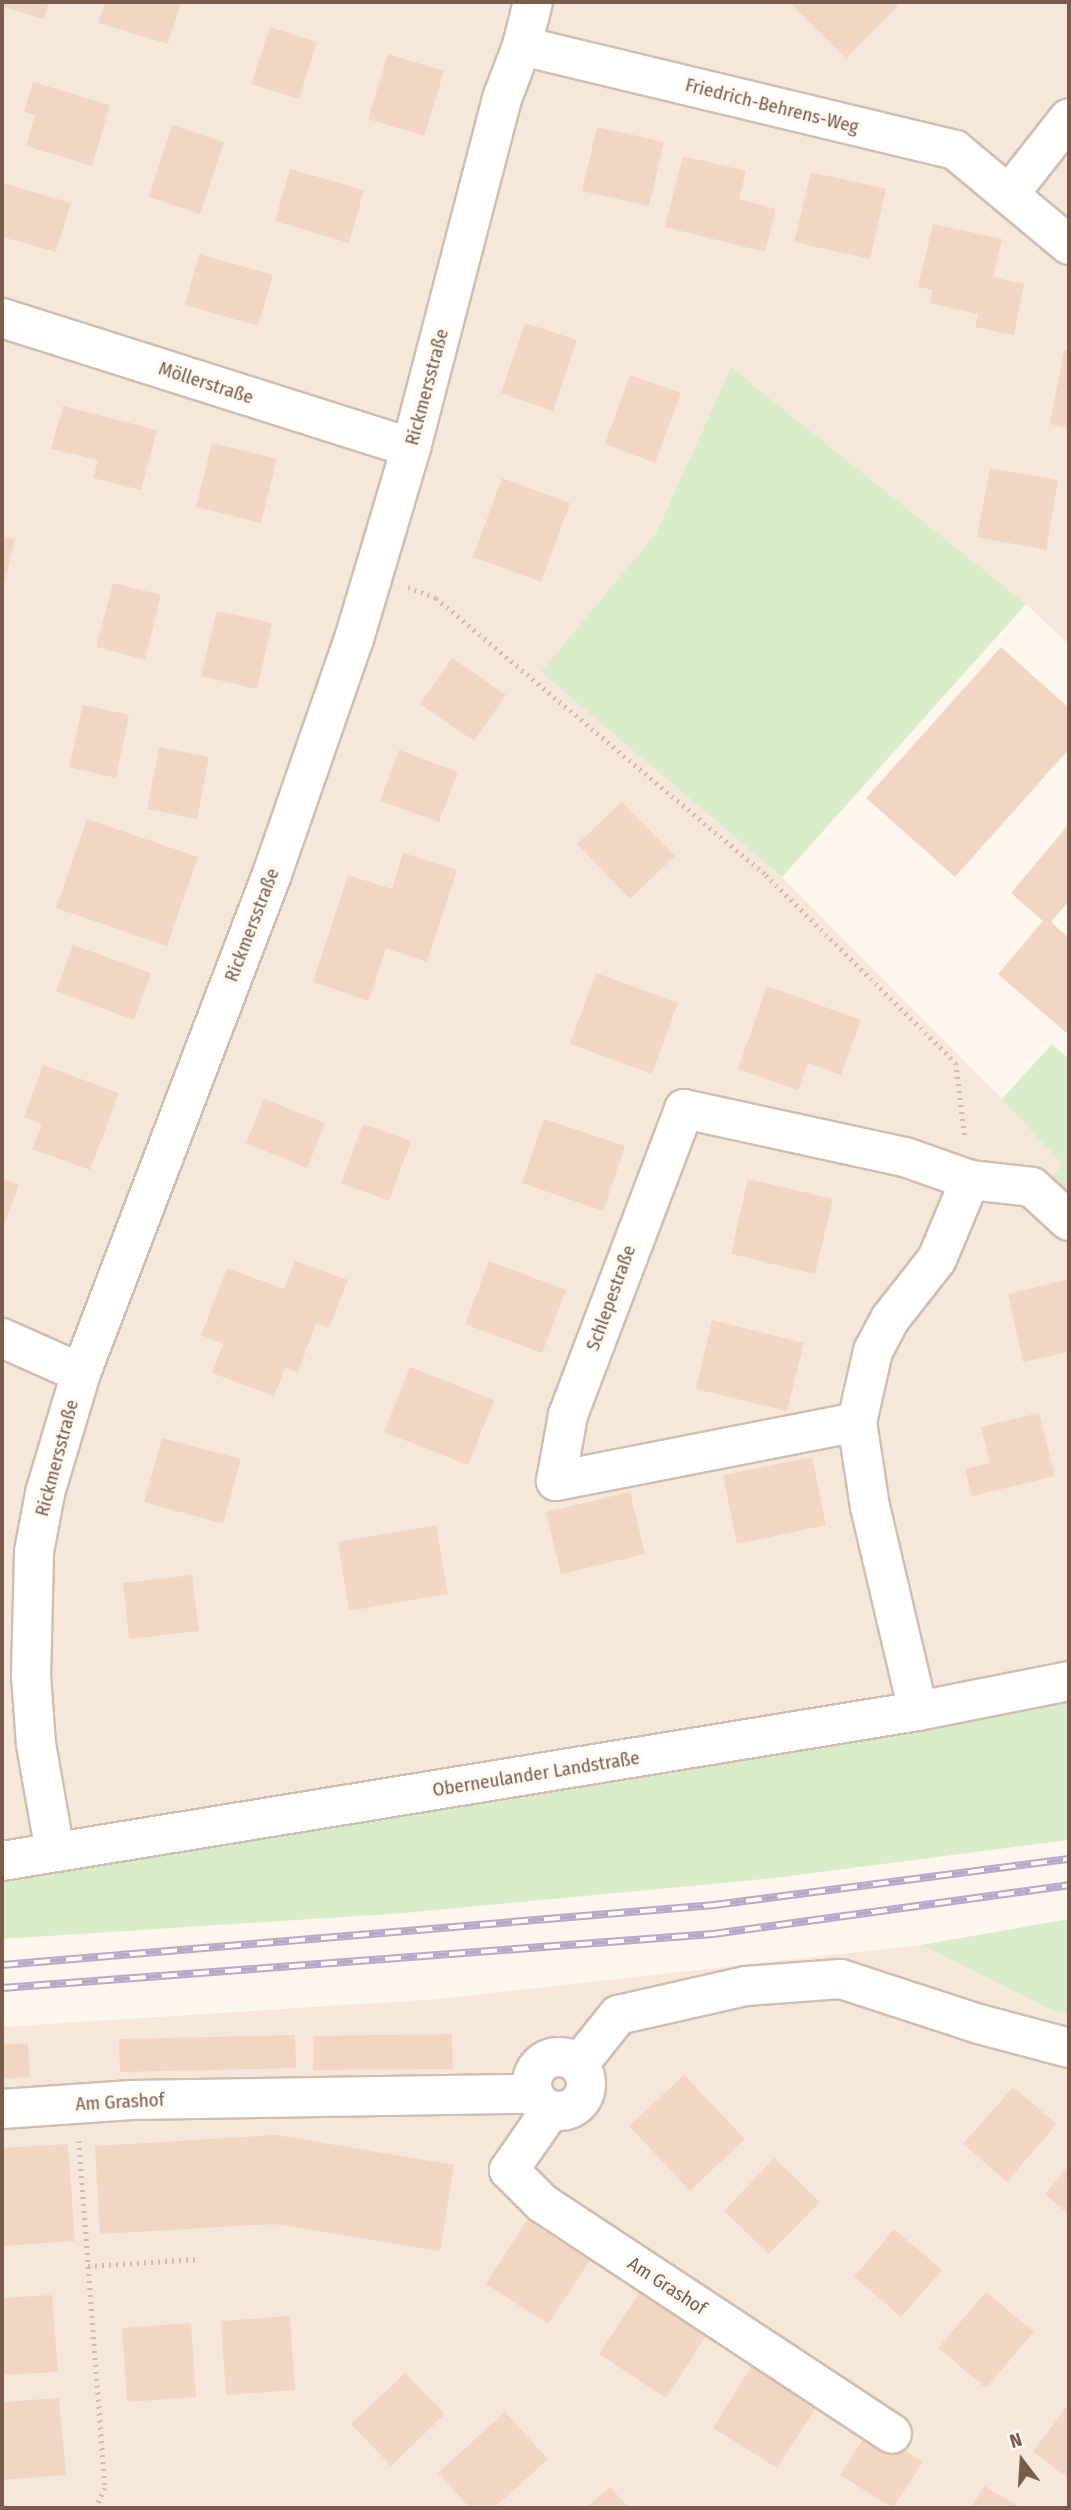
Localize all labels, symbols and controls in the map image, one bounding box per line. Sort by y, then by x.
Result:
street label: Friedrich-Behrens-Weg [683,73,861,139]
street label: Rickmersstraße [401,326,453,448]
street label: Möllerstraße [156,357,256,409]
street label: Rickmersstraße [220,865,284,985]
street label: Schlepestraße [581,1242,641,1354]
street label: Rickmersstraße [31,1397,83,1519]
street label: Oberneulander Landstraße [431,1746,641,1802]
street label: Am Grashof [75,2088,165,2116]
street label: Am Grashof [623,2252,711,2320]
north arrow [987,2426,1057,2496]
text: N [1007,2428,1025,2453]

